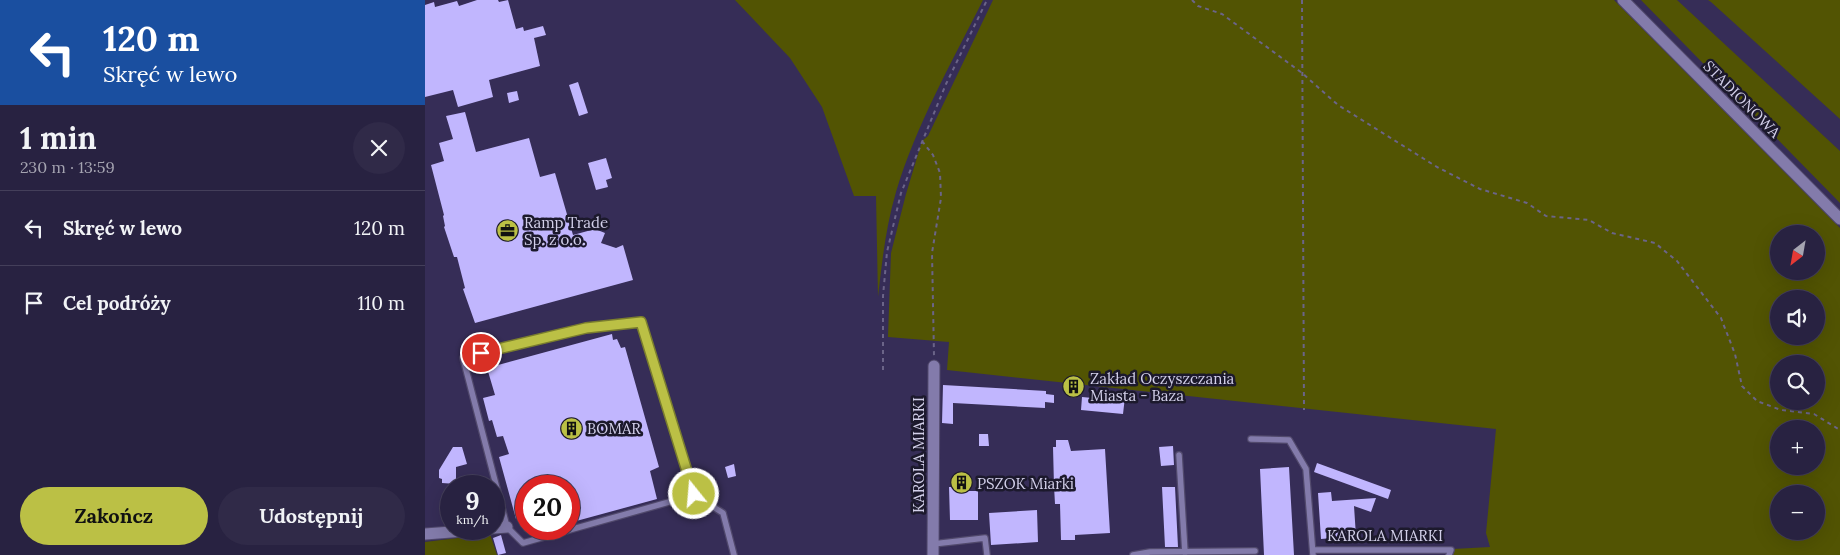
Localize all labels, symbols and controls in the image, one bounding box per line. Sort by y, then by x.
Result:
text: 120 m [103,16,200,61]
icon: left [20,20,85,85]
street label: STADIONOWA [1699,56,1785,142]
text: Skręć w lewo [103,60,237,88]
text: 1 min [20,119,97,157]
button: close [353,122,405,174]
text: 230 m · 13:59 [20,157,115,177]
place label: Ramp Trade Sp. z o.o. [524,213,608,249]
icon: left [20,214,48,242]
text: Skręć w lewo [63,216,182,240]
text: 120 m [354,216,405,240]
office icon: Ramp Trade Sp. z o.o. [496,219,520,243]
north arrow [1770,225,1825,280]
map controls [1770,225,1825,540]
icon: arrive [20,289,48,317]
button: sound [1770,290,1825,345]
text: Cel podróży [63,291,171,315]
text: 110 m [357,291,405,315]
pin [460,332,502,374]
icon: arrive [467,339,495,367]
button: search [1770,355,1825,410]
place label: Zakład Oczyszczania Miasta - Baza [1090,369,1235,405]
building icon: Zakład Oczyszczania Miasta - Baza [1062,375,1086,399]
street label: KAROLA MIARKI [909,397,928,513]
building icon: BOMAR [559,416,583,440]
place label: BOMAR [587,419,641,438]
button: + [1770,420,1825,475]
position arrow [667,467,719,519]
building icon: PSZOK Miarki [949,471,973,495]
place label: PSZOK Miarki [977,474,1074,493]
speed limit sign: 20 [515,475,580,540]
text: 9 [465,485,480,517]
button: − [1770,485,1825,540]
button: Zakończ [20,487,208,545]
button: Udostępnij [218,487,405,545]
text: km/h [456,512,489,527]
street label: KAROLA MIARKI [1327,526,1443,545]

